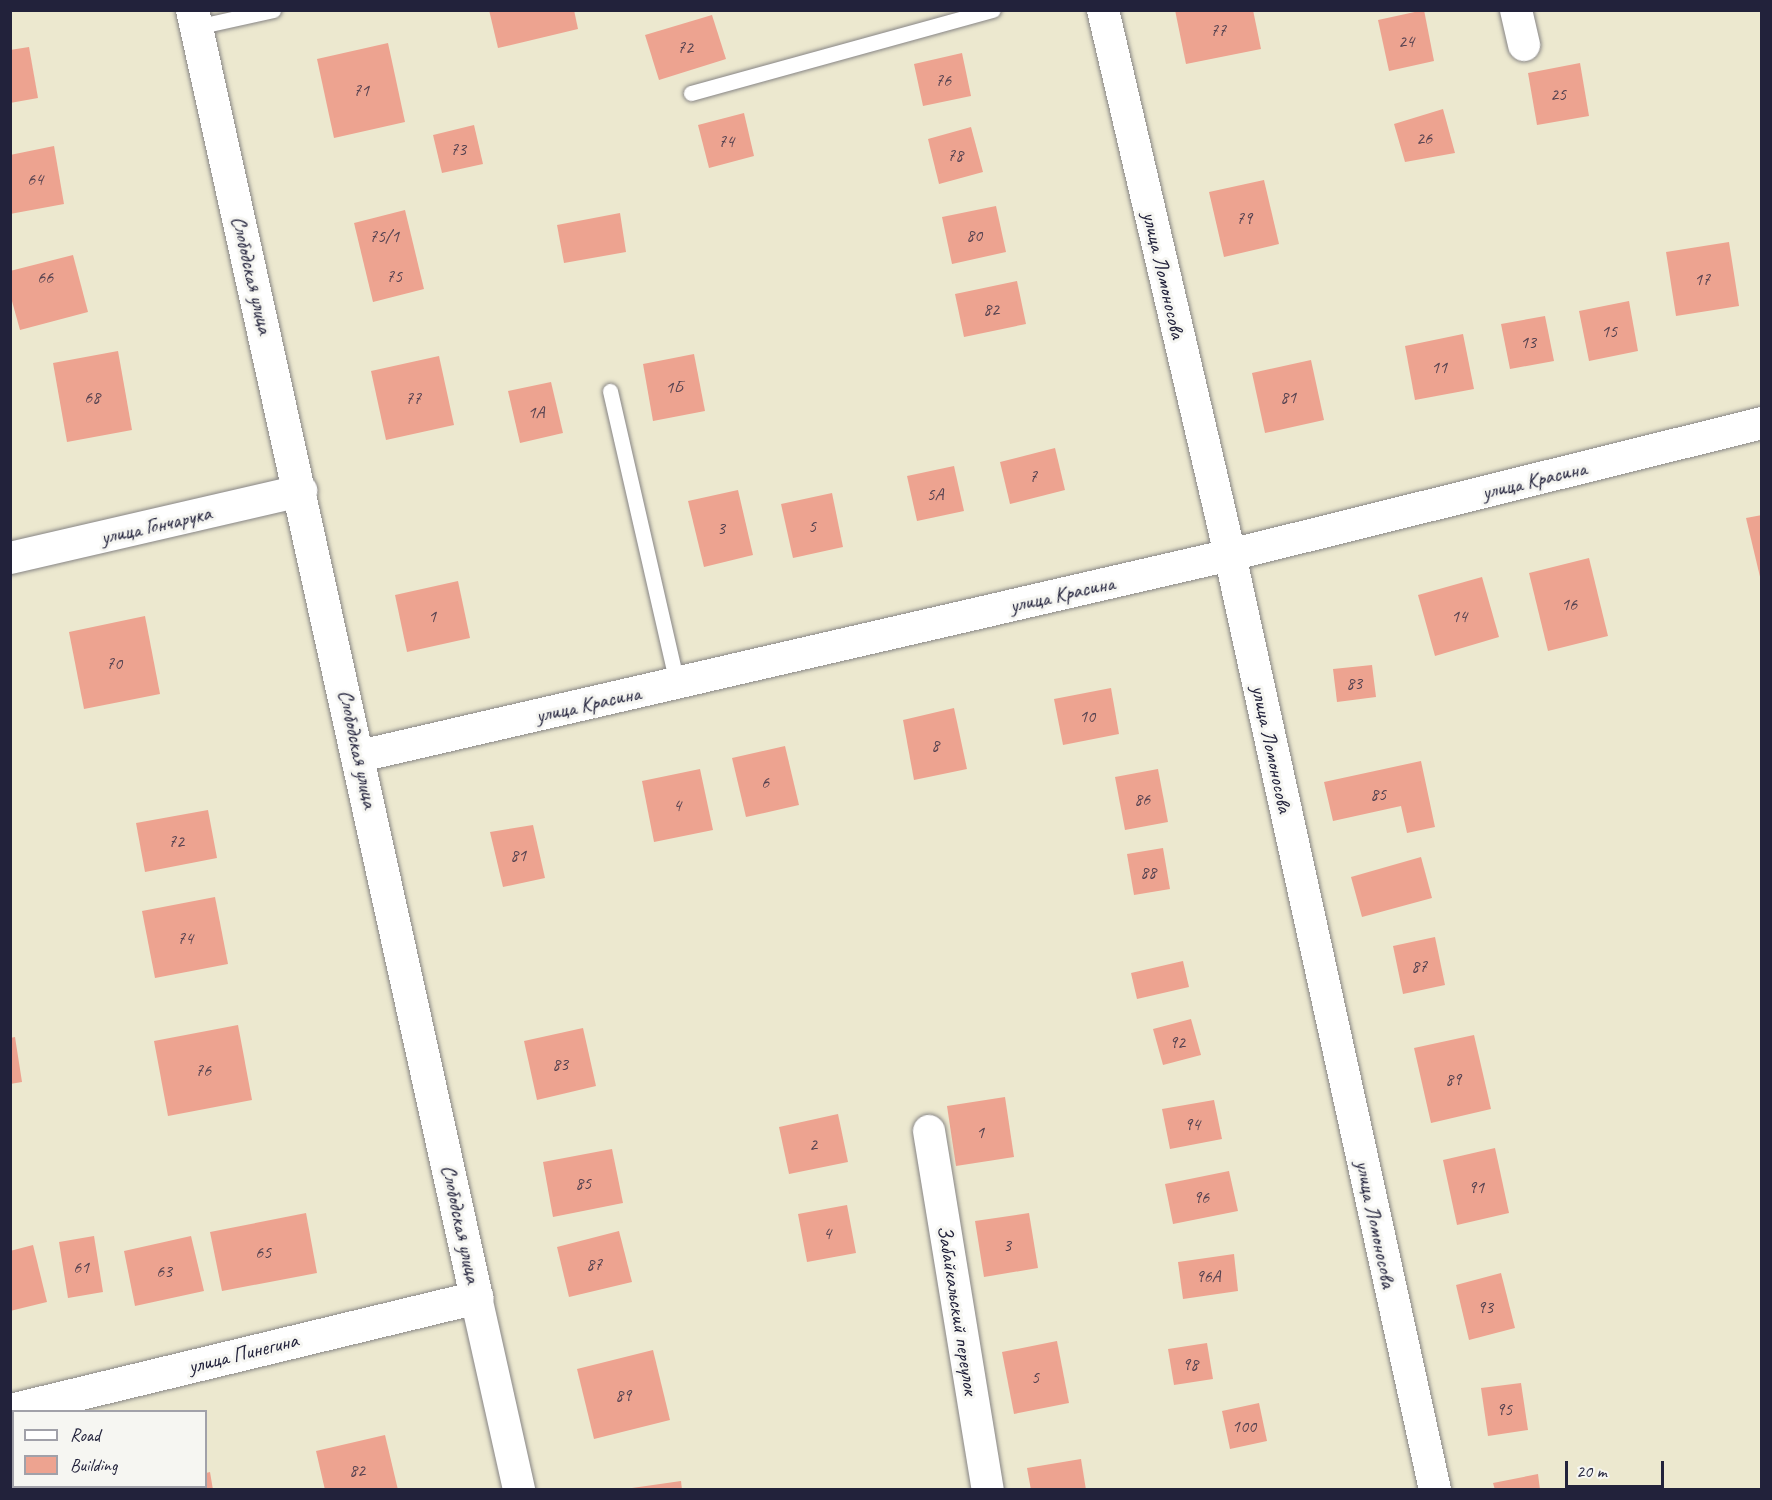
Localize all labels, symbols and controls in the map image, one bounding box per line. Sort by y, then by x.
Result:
house number: 77 [1210,19,1226,41]
house number: 24 [1398,30,1414,52]
house number: 72 [677,36,693,58]
house number: 76 [935,69,951,91]
house number: 71 [353,79,369,101]
house number: 25 [1550,83,1566,105]
house number: 26 [1416,127,1432,149]
house number: 74 [718,130,734,152]
house number: 73 [450,138,466,160]
house number: 78 [947,144,963,166]
house number: 64 [27,168,43,190]
house number: 79 [1236,207,1252,229]
street label: улица Ломоносова [1137,209,1191,341]
street label: Слободская улица [226,213,278,337]
house number: 80 [966,224,982,246]
house number: 75/1 [369,225,399,247]
house number: 75 [386,265,402,287]
house number: 66 [37,266,53,288]
house number: 17 [1694,268,1710,290]
house number: 82 [983,298,999,320]
house number: 15 [1601,320,1617,342]
house number: 13 [1520,331,1536,353]
house number: 11 [1431,356,1447,378]
house number: 1Б [665,376,683,398]
house number: 68 [84,386,100,408]
house number: 81 [1280,386,1296,408]
house number: 77 [405,387,421,409]
house number: 1А [527,401,545,423]
street label: улица Красина [1479,455,1589,505]
house number: 7 [1029,465,1037,487]
house number: 5А [926,483,944,505]
street label: улица Гончарука [98,500,214,550]
house number: 5 [808,515,816,537]
house number: 3 [717,517,725,539]
street label: улица Красина [1007,570,1117,618]
house number: 16 [1561,593,1577,615]
house number: 1 [428,605,436,627]
house number: 14 [1451,605,1467,627]
house number: 70 [106,652,122,674]
house number: 83 [1346,672,1362,694]
street label: улица Красина [533,680,643,728]
street label: улица Ломоносова [1246,683,1298,815]
street label: Слободская улица [333,687,383,811]
house number: 10 [1079,705,1095,727]
house number: 8 [931,734,939,756]
house number: 6 [761,771,769,793]
house number: 85 [1370,783,1386,805]
house number: 86 [1134,788,1150,810]
house number: 4 [673,794,681,816]
house number: 72 [168,830,184,852]
house number: 81 [510,844,526,866]
house number: 88 [1140,861,1156,883]
house number: 74 [177,927,193,949]
house number: 87 [1411,955,1427,977]
house number: 92 [1169,1031,1185,1053]
house number: 83 [552,1053,568,1075]
house number: 76 [195,1059,211,1081]
house number: 89 [1445,1068,1461,1090]
house number: 94 [1184,1113,1200,1135]
house number: 1 [976,1121,984,1143]
house number: 2 [809,1133,817,1155]
street label: улица Ломоносова [1350,1158,1402,1290]
street label: Слободская улица [436,1162,486,1286]
house number: 85 [575,1172,591,1194]
house number: 91 [1468,1176,1484,1198]
house number: 96 [1193,1186,1209,1208]
house number: 4 [823,1222,831,1244]
street label: Забайкальский переулок [932,1224,984,1396]
house number: 3 [1003,1234,1011,1256]
house number: 65 [255,1241,271,1263]
house number: 87 [586,1253,602,1275]
house number: 61 [73,1256,89,1278]
house number: 63 [156,1260,172,1282]
house number: 96А [1195,1265,1221,1287]
house number: 93 [1477,1296,1493,1318]
street label: улица Пинегина [185,1327,301,1379]
house number: 98 [1182,1353,1198,1375]
house number: 5 [1031,1366,1039,1388]
house number: 89 [615,1384,631,1406]
house number: 95 [1496,1398,1512,1420]
legend [12,1410,207,1488]
house number: 100 [1232,1415,1256,1437]
text: Road [70,1424,100,1446]
scale bar [1568,1449,1667,1487]
text: Building [70,1454,117,1476]
house number: 82 [349,1459,365,1481]
text: 20 m [1576,1460,1607,1482]

